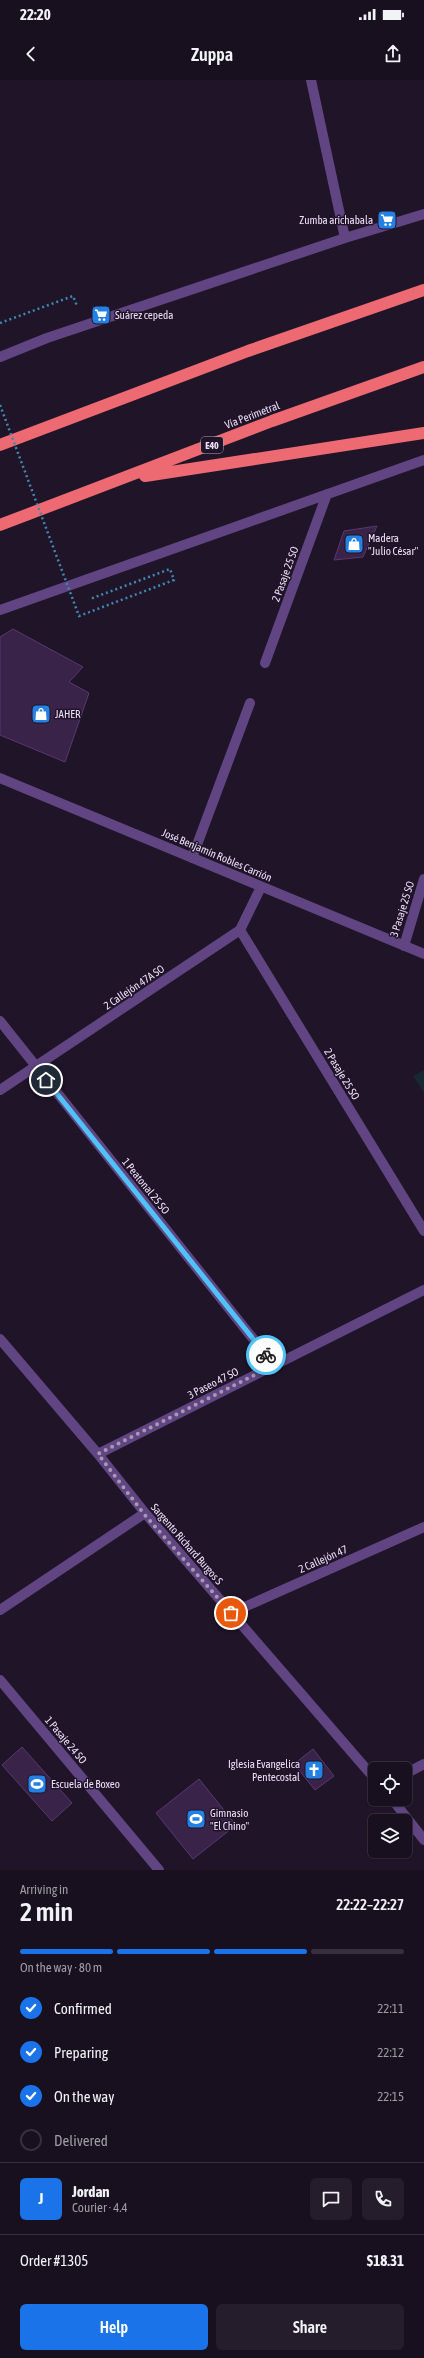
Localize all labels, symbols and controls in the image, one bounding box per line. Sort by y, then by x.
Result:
text: 22:20 [20,6,51,23]
icon: back [20,43,42,65]
icon: share [382,43,404,65]
text: Zuppa [191,44,233,65]
supermarket icon: Zumba arichabala [376,209,398,231]
place label: Zumba arichabala [299,214,373,226]
supermarket icon: Suárez cepeda [90,304,112,326]
place label: Suárez cepeda [115,309,173,321]
street label: Vía Perimetral [223,399,281,431]
road number: E40 [201,437,223,453]
place label: Madera "Julio César" [368,532,419,557]
shop icon: Madera "Julio César" [343,533,365,555]
street label: 2 Pasaje 25 SO [269,545,301,603]
shop icon: JAHER [30,703,52,725]
place label: JAHER [55,708,81,720]
street label: José Benjamín Robles Carrión [160,826,274,884]
street label: 3 Pasaje 25 SO [388,880,416,938]
street label: 2 Callejón 47A SO [102,962,166,1012]
street label: 2 Pasaje 25 SO [322,1046,362,1102]
pin [29,1063,63,1097]
icon: home [35,1069,57,1091]
street label: 1 Peatonal 25 SO [120,1156,172,1216]
courier [246,1335,286,1375]
icon: bike [255,1344,277,1366]
street label: 3 Paseo 47 SO [186,1365,240,1401]
street label: Sargento Richard Burgos S [149,1501,226,1587]
street label: 2 Callejón 47 [297,1543,349,1575]
pin [214,1596,248,1630]
icon: bag [220,1602,242,1624]
street label: 1 Pasaje 24 SO [43,1714,89,1766]
place label: Iglesia Evangelica Pentecostal [228,1758,300,1783]
church icon: Iglesia Evangelica Pentecostal [303,1759,325,1781]
map controls [368,1762,412,1858]
button: locate [368,1762,412,1806]
sports icon: Escuela de Boxeo [26,1773,48,1795]
place label: Escuela de Boxeo [51,1778,120,1790]
place label: Gimnasio "El Chino" [210,1807,250,1832]
sports icon: Gimnasio "El Chino" [185,1808,207,1830]
button: layers [368,1814,412,1858]
text: Arriving in [20,1882,68,1897]
text: 22:22–22:27 [336,1896,404,1913]
text: 2 min [20,1897,73,1927]
text: On the way · 80 m [20,1960,102,1975]
icon: check [20,1997,42,2019]
text: Confirmed [54,2000,112,2017]
text: 22:11 [377,2001,404,2016]
icon: check [20,2041,42,2063]
text: Preparing [54,2044,108,2061]
text: 22:12 [377,2045,404,2060]
icon: check [20,2085,42,2107]
text: On the way [54,2088,115,2105]
text: 22:15 [377,2089,404,2104]
text: Delivered [54,2132,108,2149]
button: chat [310,2178,352,2220]
button: phone [362,2178,404,2220]
text: Jordan [72,2183,110,2200]
text: J [39,2190,43,2207]
text: Courier · 4.4 [72,2200,128,2215]
text: Order #1305 [20,2252,88,2269]
text: $18.31 [367,2252,404,2269]
button: Help [20,2304,208,2350]
button: Share [216,2304,404,2350]

